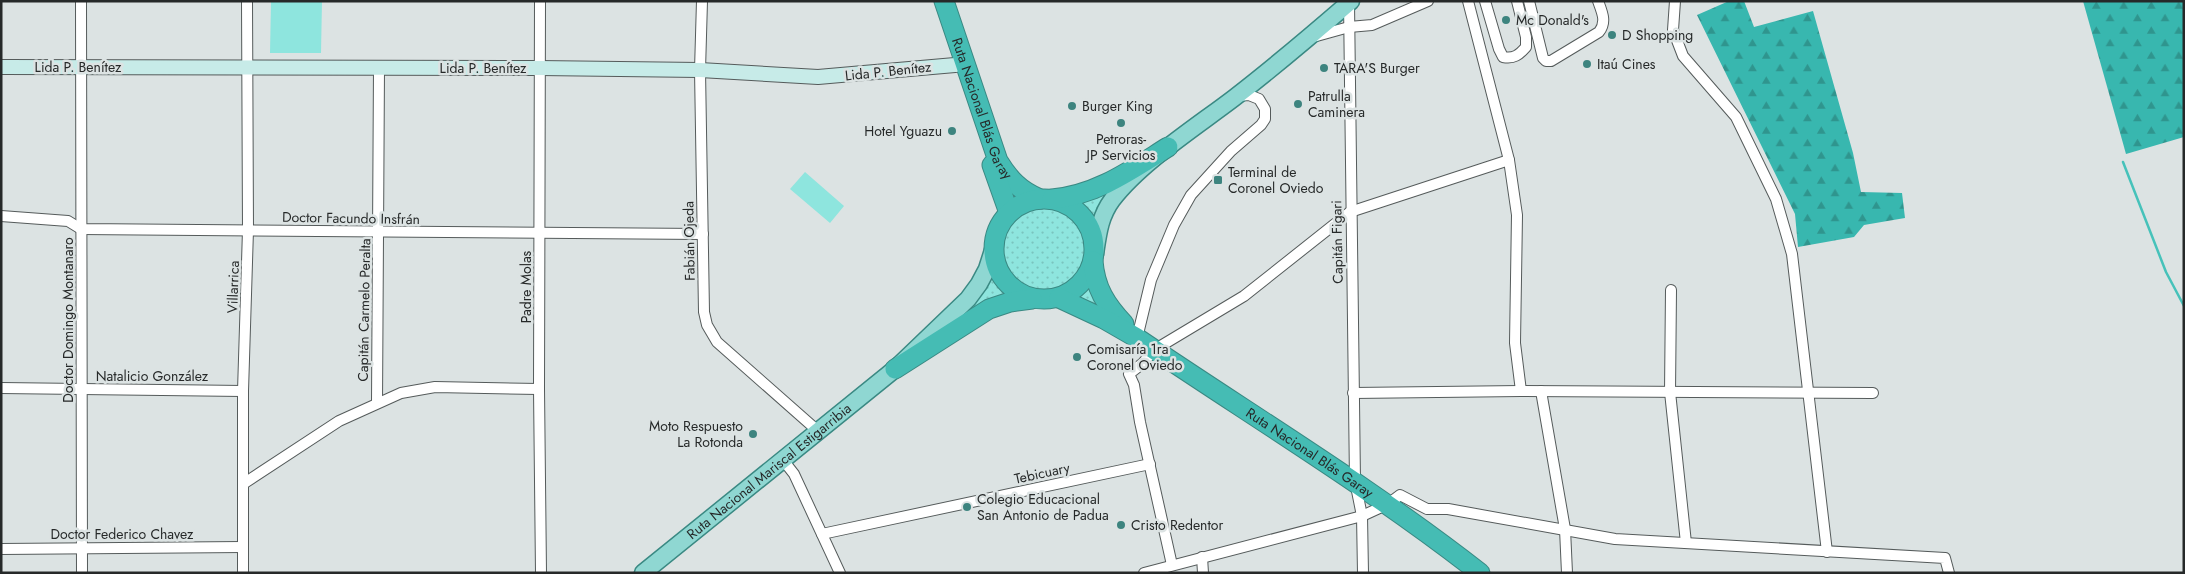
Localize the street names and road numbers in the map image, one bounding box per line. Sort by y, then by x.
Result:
street label: Ruta Nacional Blás Garay [947,35,1018,184]
street label: Lida P. Benítez [844,56,933,85]
street label: Lida P. Benítez [35,57,122,77]
street label: Lida P. Benítez [440,58,527,78]
street label: Capitán Figari [1326,200,1348,284]
street label: Fabián Ojeda [678,201,700,281]
street label: Doctor Facundo Insfrán [282,207,420,229]
street label: Doctor Domingo Montanaro [58,237,78,403]
street label: Capitán Carmelo Peralta [353,238,375,382]
street label: Padre Molas [516,250,536,323]
street label: Villarrica [222,260,244,314]
street label: Natalicio González [96,366,209,386]
street label: Ruta Nacional Mariscal Estigarribia [682,398,855,544]
street label: Ruta Nacional Blás Garay [1242,403,1378,503]
street label: Tebicuary [1012,457,1072,489]
street label: Doctor Federico Chavez [51,524,194,544]

